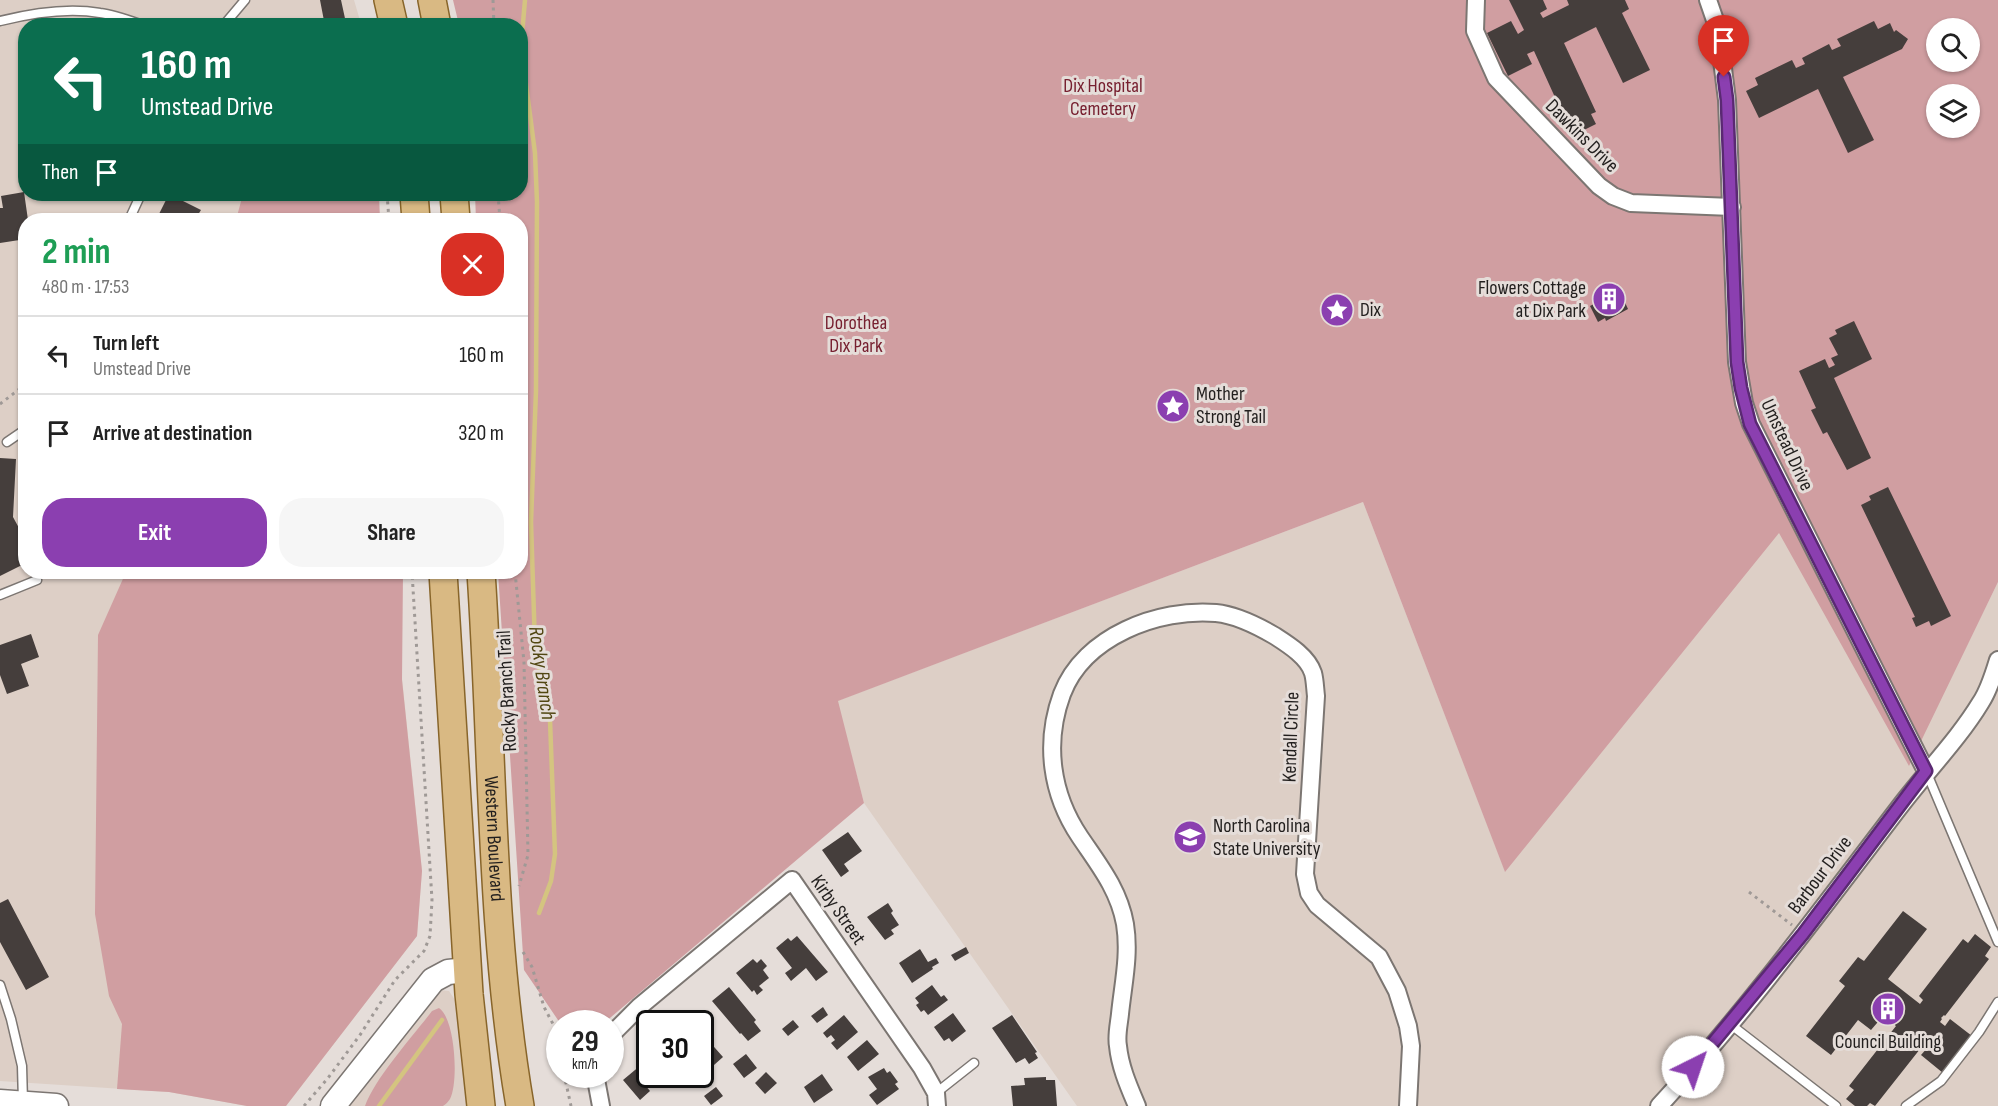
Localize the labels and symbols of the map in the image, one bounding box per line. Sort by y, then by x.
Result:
pin [1698,15,1749,77]
park label: Dix Hospital Cemetery [1063,74,1143,121]
street label: Dawkins Drive [1540,94,1624,178]
place label: Flowers Cottage at Dix Park [1478,276,1586,323]
building icon: Flowers Cottage at Dix Park [1591,281,1627,317]
place icon: Dix [1319,292,1355,328]
place label: Dix [1360,298,1382,322]
park label: Dorothea Dix Park [825,311,887,358]
place label: Mother Strong Tail [1196,382,1266,429]
place icon: Mother Strong Tail [1155,388,1191,424]
street label: Umstead Drive [1755,395,1819,495]
water label: Rocky Branch [523,625,561,722]
street label: Rocky Branch Trail [492,630,522,752]
street label: Kendall Circle [1277,691,1305,783]
street label: Western Boulevard [479,775,509,902]
place label: North Carolina State University [1213,814,1321,861]
school or university icon: North Carolina State University [1172,819,1208,855]
street label: Barbour Drive [1783,831,1857,919]
street label: Kirby Street [805,870,871,950]
building icon: Council Building [1870,991,1906,1027]
speed limit sign: 30 [636,1010,714,1088]
place label: Council Building [1835,1030,1941,1054]
position arrow [1661,1035,1725,1099]

